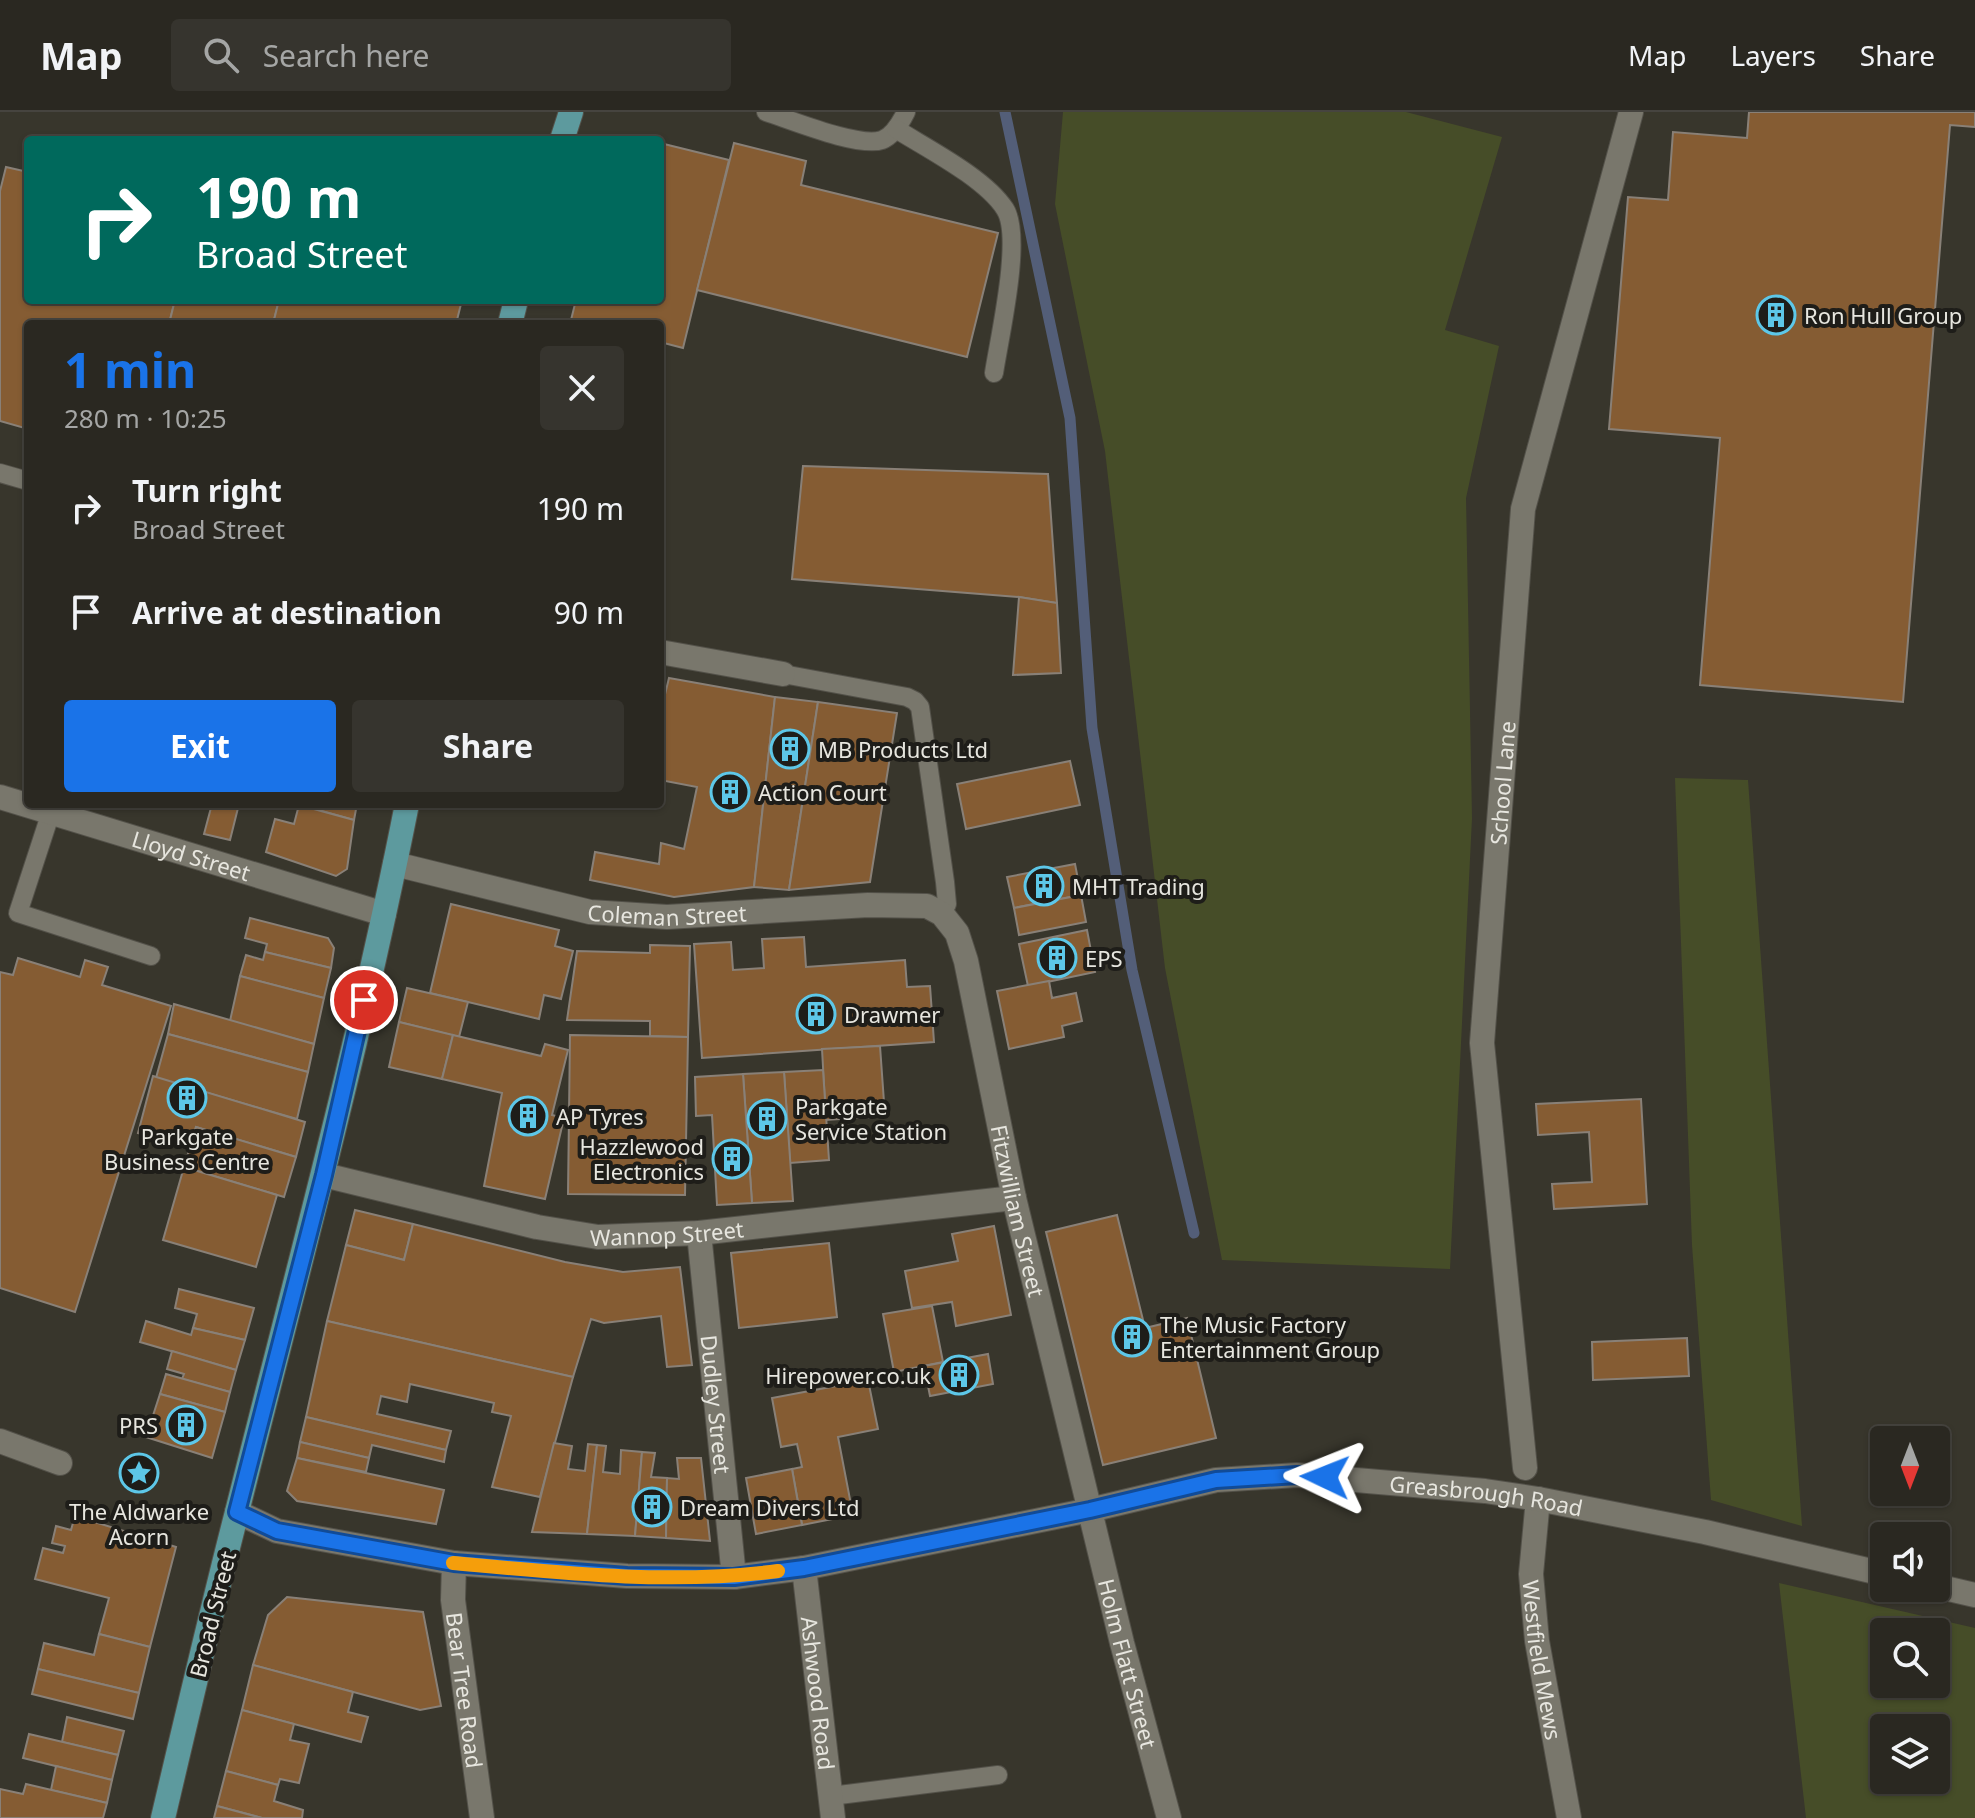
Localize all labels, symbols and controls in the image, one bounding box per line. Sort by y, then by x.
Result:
search box [171,19,731,91]
text: Map [40,29,123,81]
icon: search [199,33,243,77]
text: Search here [263,35,430,76]
text: Map [1628,36,1686,74]
text: Layers [1730,36,1816,74]
text: Share [1860,36,1935,74]
text: 190 m [196,158,361,234]
icon: right [64,168,168,272]
text: Broad Street [196,230,408,279]
building icon: Ron Hull Group [1755,294,1797,336]
place label: Ron Hull Group [1804,300,1962,330]
text: 1 min [64,337,196,402]
button: close [540,346,624,430]
text: 280 m · 10:25 [64,400,227,436]
text: Turn right [132,470,282,511]
icon: right [64,486,108,530]
text: 190 m [537,488,624,529]
text: Broad Street [132,511,285,547]
icon: arrive [64,590,108,634]
text: Arrive at destination [132,592,442,633]
text: 90 m [554,592,624,633]
button: Exit [64,700,336,792]
button: Share [352,700,624,792]
street label: School Lane [1482,720,1522,846]
building icon: MB Products Ltd [769,728,811,770]
place label: MB Products Ltd [818,734,988,764]
building icon: Action Court [709,771,751,813]
place label: Action Court [758,777,887,807]
street label: Lloyd Street [129,823,254,887]
building icon: MHT Trading [1023,865,1065,907]
place label: MHT Trading [1072,871,1205,901]
street label: Coleman Street [587,897,747,932]
building icon: EPS [1036,937,1078,979]
place label: EPS [1085,943,1123,973]
pin [330,966,398,1034]
icon: arrive [342,978,386,1022]
building icon: Drawmer [795,993,837,1035]
place label: Drawmer [844,999,940,1029]
building icon: Parkgate Business Centre [166,1077,208,1119]
place label: Parkgate Service Station [795,1091,947,1146]
building icon: AP Tyres [507,1095,549,1137]
building icon: Parkgate Service Station [746,1098,788,1140]
place label: AP Tyres [556,1101,644,1131]
place label: Parkgate Business Centre [104,1121,270,1176]
street label: Fitzwilliam Street [984,1122,1052,1300]
place label: Hazzlewood Electronics [580,1131,704,1186]
building icon: Hazzlewood Electronics [711,1138,753,1180]
street label: Wannop Street [590,1213,745,1252]
place label: The Music Factory Entertainment Group [1160,1309,1380,1364]
building icon: The Music Factory Entertainment Group [1111,1316,1153,1358]
street label: Dudley Street [694,1333,738,1475]
building icon: Hirepower.co.uk [938,1354,980,1396]
place label: Hirepower.co.uk [765,1360,931,1390]
building icon: PRS [165,1404,207,1446]
place label: PRS [119,1410,158,1440]
north arrow [1870,1426,1950,1506]
map controls [1870,1426,1950,1794]
position arrow [1283,1435,1367,1519]
place icon: The Aldwarke Acorn [118,1452,160,1494]
street label: Greasbrough Road [1388,1468,1585,1523]
building icon: Dream Divers Ltd [631,1486,673,1528]
place label: Dream Divers Ltd [680,1492,859,1522]
place label: The Aldwarke Acorn [69,1496,209,1551]
button: sound [1870,1522,1950,1602]
street label: Broad Street [182,1548,242,1680]
street label: Holm Flatt Street [1092,1576,1165,1752]
street label: Westfield Mews [1517,1579,1570,1742]
street label: Bear Tree Road [440,1610,490,1770]
street label: Ashwood Road [795,1615,842,1772]
button: search [1870,1618,1950,1698]
button: layers [1870,1714,1950,1794]

